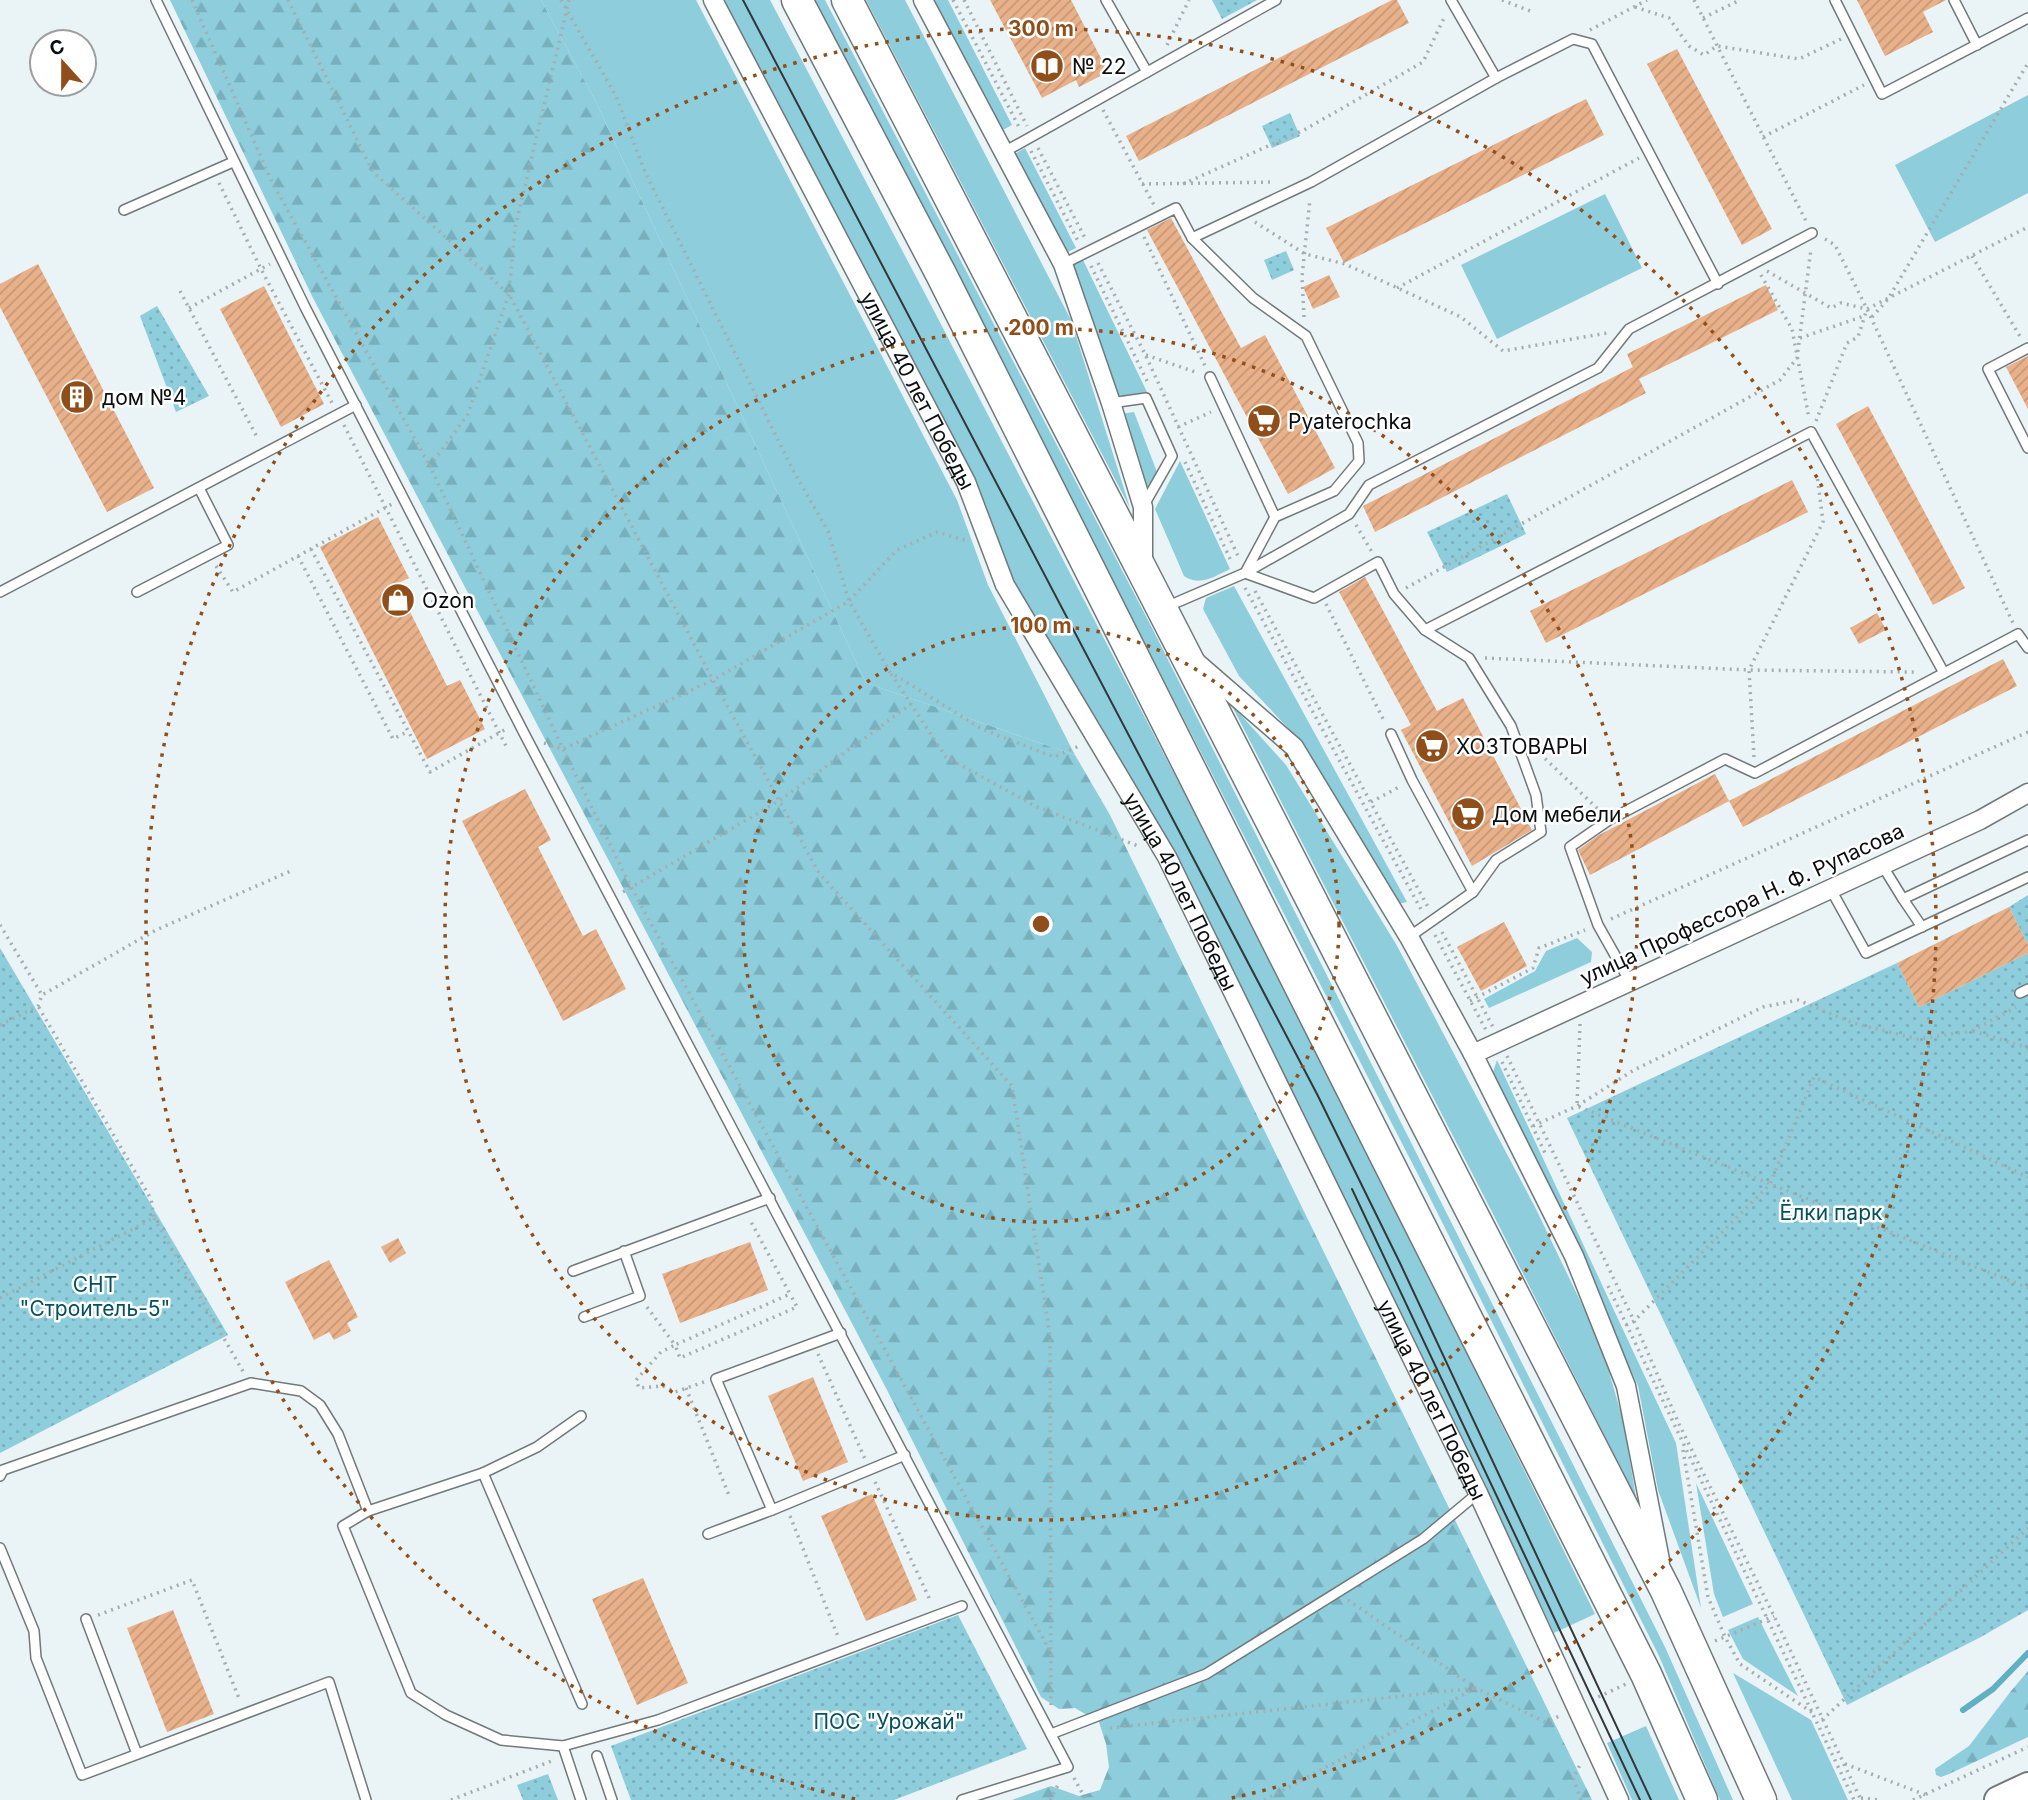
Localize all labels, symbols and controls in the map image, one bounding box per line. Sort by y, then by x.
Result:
text: 300 m [1008,16,1074,41]
north arrow [28,28,98,98]
text: С [46,34,68,61]
library icon: № 22 [1028,47,1066,85]
place label: № 22 [1072,54,1126,79]
street label: улица 40 лет Победы [856,287,980,494]
text: 200 m [1008,315,1074,340]
building icon: дом №4 [58,378,96,416]
place label: дом №4 [102,385,186,410]
supermarket icon: Pyaterochka [1245,402,1283,440]
place label: Pyaterochka [1288,409,1412,434]
shop icon: Ozon [379,581,417,619]
place label: Ozon [422,588,474,613]
text: 100 m [1010,613,1072,638]
supermarket icon: ХОЗТОВАРЫ [1413,727,1451,765]
place label: ХОЗТОВАРЫ [1456,734,1588,759]
street label: улица 40 лет Победы [1119,788,1243,994]
supermarket icon: Дом мебели [1449,795,1487,833]
place label: Дом мебели [1492,802,1621,827]
street label: улица Профессора Н. Ф. Рупасова [1576,818,1908,990]
centre of rings [1029,912,1053,936]
park label: Ёлки парк [1780,1199,1883,1225]
park label: СНТ "Строитель-5" [20,1272,170,1321]
street label: улица 40 лет Победы [1373,1295,1492,1504]
park label: ПОС "Урожай" [813,1709,965,1734]

